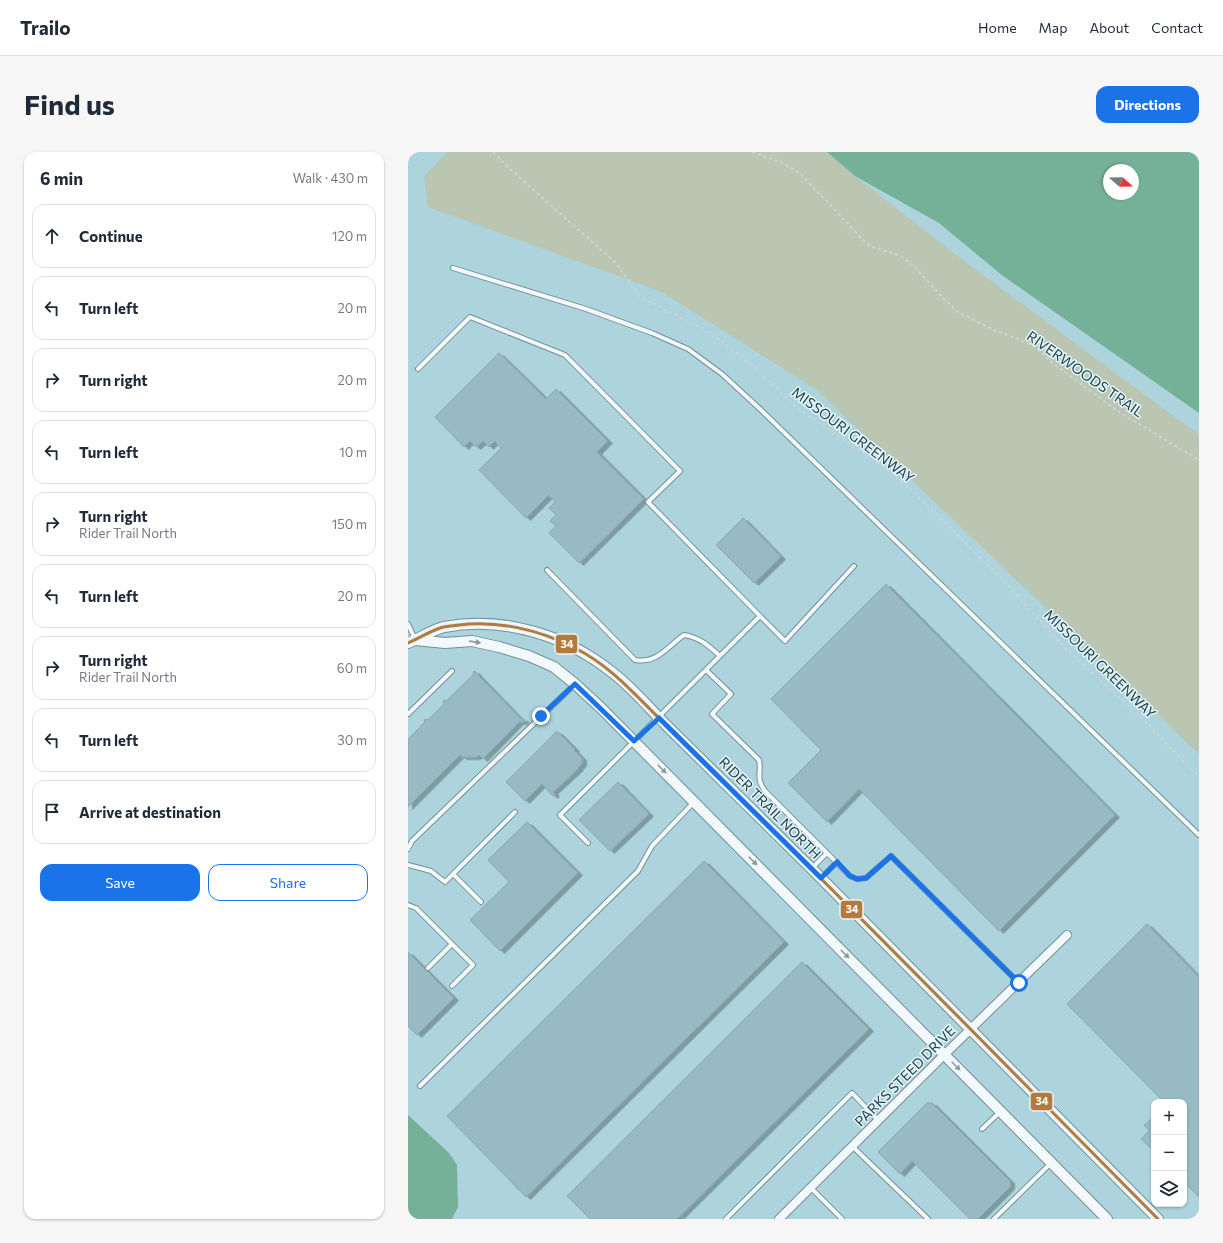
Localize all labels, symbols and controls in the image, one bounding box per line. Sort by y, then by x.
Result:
text: Trailo [20,16,71,39]
text: Home [978,19,1017,36]
text: Map [1039,19,1067,36]
text: About [1089,19,1129,36]
text: Contact [1151,19,1203,36]
button: Directions [1096,86,1199,123]
text: Find us [24,87,115,121]
north arrow [1103,164,1139,200]
text: 6 min [40,168,83,189]
text: Walk · 430 m [293,170,368,186]
icon: ahead [41,225,63,247]
text: Continue [79,227,143,245]
text: 120 m [332,228,367,244]
icon: left [41,297,63,319]
text: Turn left [79,299,138,317]
text: 20 m [338,300,367,316]
street label: RIVERWOODS TRAIL [1024,327,1147,420]
icon: right [41,369,63,391]
text: Turn right [79,371,148,389]
text: 20 m [338,372,367,388]
street label: MISSOURI GREENWAY [789,383,918,486]
icon: left [41,441,63,463]
text: Turn left [79,443,138,461]
text: 10 m [339,444,367,460]
text: Turn right [79,507,148,525]
icon: right [41,513,63,535]
text: 150 m [332,516,367,532]
text: Rider Trail North [79,525,177,541]
icon: left [41,585,63,607]
text: Turn left [79,587,138,605]
text: 20 m [338,588,367,604]
street label: MISSOURI GREENWAY [1041,606,1160,722]
line badge: 34 [555,634,578,654]
text: 34 [560,637,574,650]
one-way arrow [469,639,481,645]
text: Turn right [79,651,148,669]
icon: right [41,657,63,679]
text: 60 m [337,660,367,676]
text: Rider Trail North [79,669,177,685]
route end [532,707,550,725]
icon: left [41,729,63,751]
text: Turn left [79,731,138,749]
text: 30 m [337,732,367,748]
street label: RIDER TRAIL NORTH [716,753,825,862]
one-way arrow [657,764,667,774]
icon: arrive [41,801,63,823]
text: Arrive at destination [79,803,221,821]
one-way arrow [748,857,758,866]
button: Save [40,864,200,901]
button: Share [208,864,368,901]
line badge: 34 [840,900,863,919]
text: 34 [845,902,859,915]
one-way arrow [840,949,849,959]
route start [1010,974,1028,992]
street label: PARKS STEED DRIVE [851,1022,959,1130]
one-way arrow [951,1061,961,1071]
line badge: 34 [1030,1092,1053,1111]
text: 34 [1035,1094,1049,1107]
map controls [1151,1099,1187,1207]
button: + [1151,1099,1187,1135]
button: − [1151,1135,1187,1171]
button: layers [1151,1171,1187,1207]

